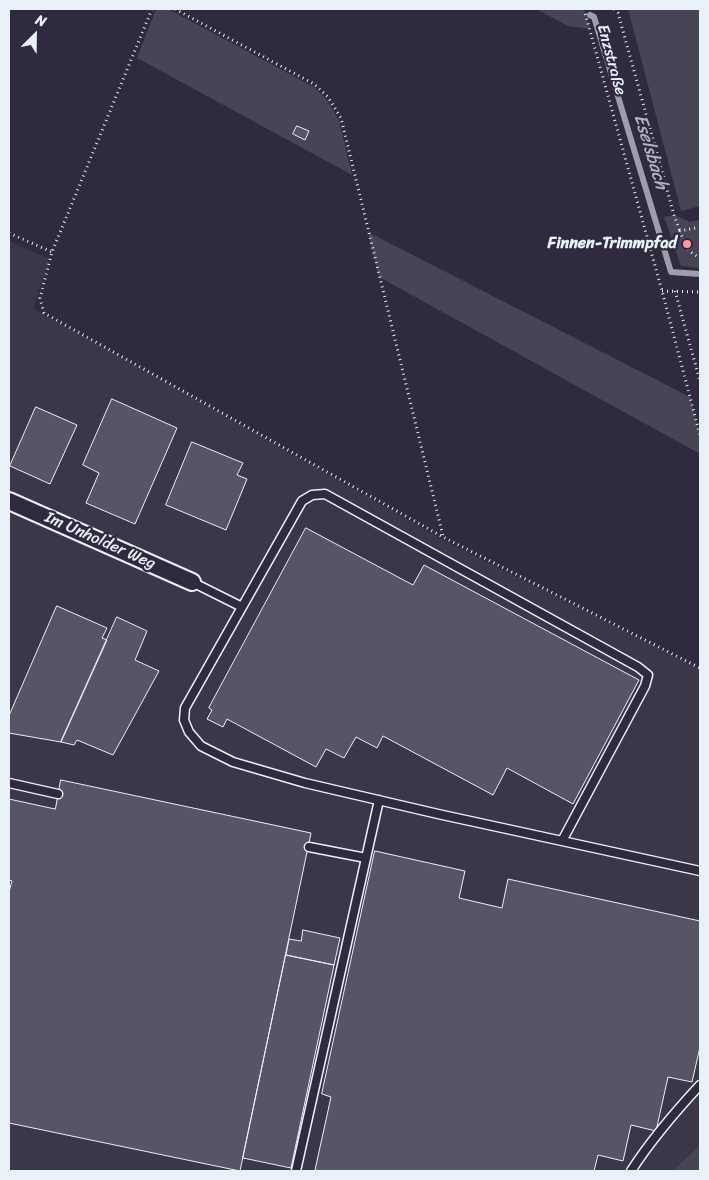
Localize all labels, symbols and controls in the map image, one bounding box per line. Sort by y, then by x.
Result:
text: N [32,7,50,34]
north arrow [10,10,60,60]
street label: Enzstraße [592,22,630,98]
water label: Eselsbach [628,112,672,192]
place label: Finnen-Trimmpfad [547,234,677,254]
marker: Finnen-Trimmpfad [681,238,693,250]
street label: Im Unholder Weg [42,508,158,574]

